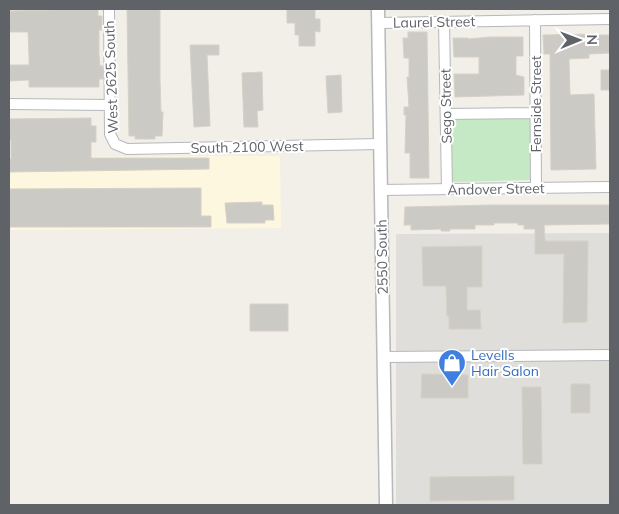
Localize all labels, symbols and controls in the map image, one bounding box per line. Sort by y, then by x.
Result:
street label: Laurel Street [393,12,475,32]
north arrow [554,15,604,65]
street label: West 2625 South [100,20,122,134]
text: N [583,34,601,45]
street label: Fernside Street [527,55,545,153]
street label: Sego Street [436,68,456,144]
street label: South 2100 West [190,137,304,157]
street label: Andover Street [447,179,545,199]
street label: 2550 South [372,219,392,295]
place label: Levells Hair Salon [471,346,539,380]
shop icon: Levells Hair Salon [437,348,467,387]

